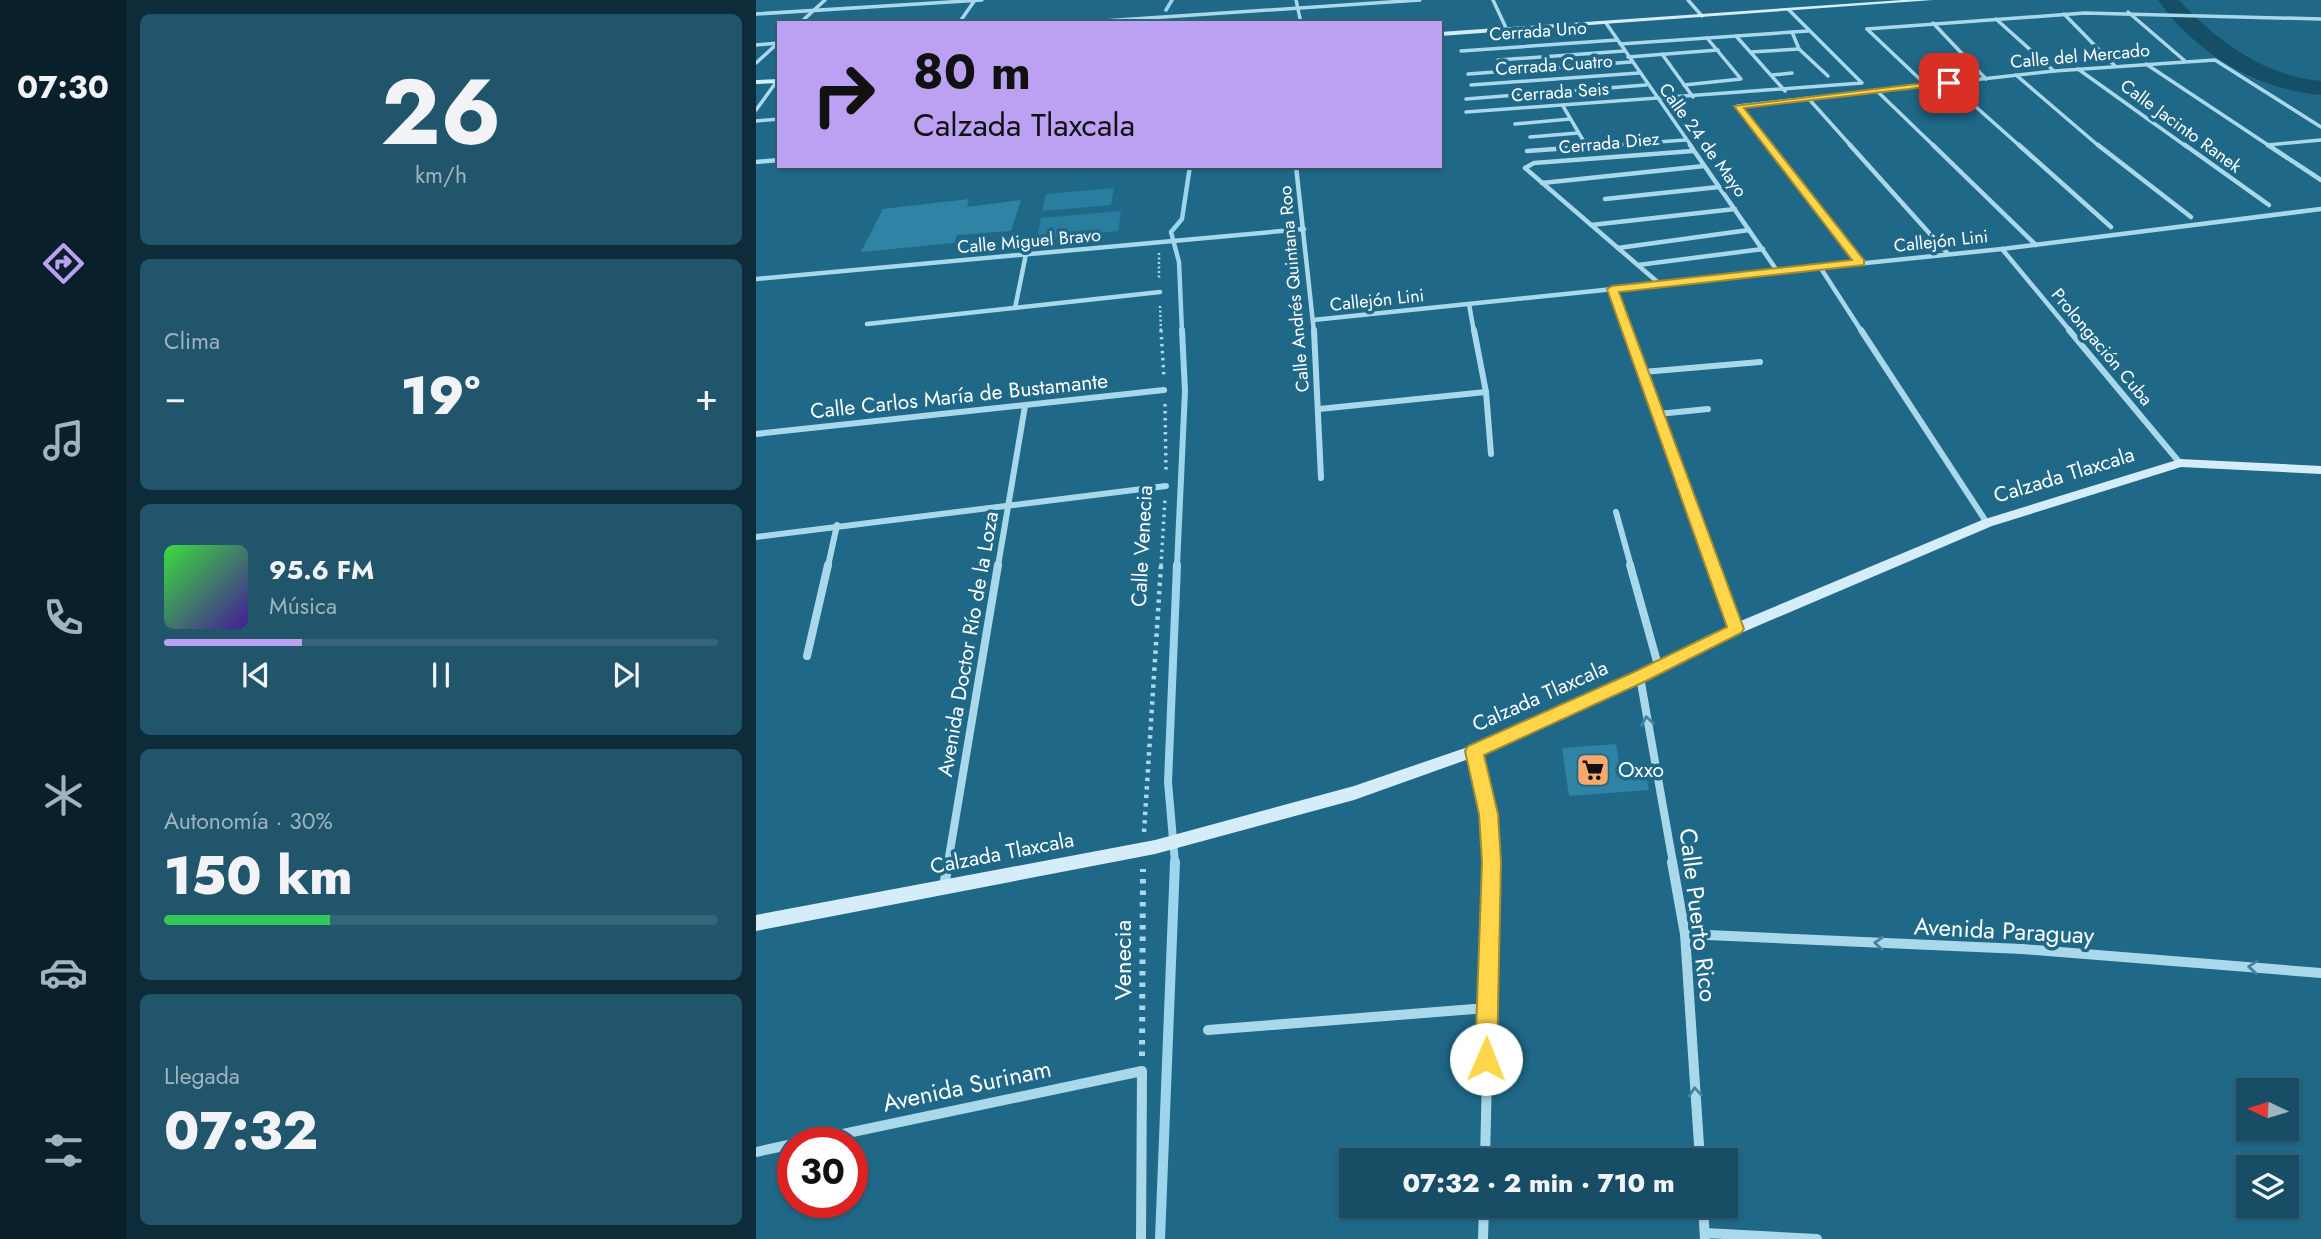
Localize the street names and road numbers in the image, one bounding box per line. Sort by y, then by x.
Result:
street label: Cerrada Uno [1488,15,1588,47]
street label: Calle del Mercado [2009,37,2151,75]
street label: Cerrada Cuatro [1495,48,1614,82]
street label: Calle Jacinto Ranek [2115,73,2247,179]
street label: Cerrada Seis [1510,76,1610,108]
street label: Calle 24 de Mayo [1653,77,1753,203]
street label: Cerrada Diez [1557,126,1661,160]
street label: Calle Andrés Quintana Roo [1272,184,1316,393]
street label: Calle Miguel Bravo [956,222,1102,260]
street label: Callejón Lini [1893,223,1989,259]
street label: Callejón Lini [1329,282,1425,318]
street label: Prolongación Cuba [2045,283,2159,411]
street label: Calle Carlos María de Bustamante [809,365,1109,427]
street label: Calzada Tlaxcala [1990,439,2138,511]
street label: Calle Venecia [1124,484,1160,608]
street label: Avenida Doctor Río de la Loza [930,509,1006,779]
street label: Calzada Tlaxcala [1467,653,1613,739]
street label: Calzada Tlaxcala [928,824,1076,882]
street label: Calle Puerto Rico [1670,826,1727,1004]
street label: Avenida Paraguay [1913,908,2095,953]
street label: Venecia [1105,920,1140,1000]
street label: Avenida Surinam [879,1051,1054,1120]

